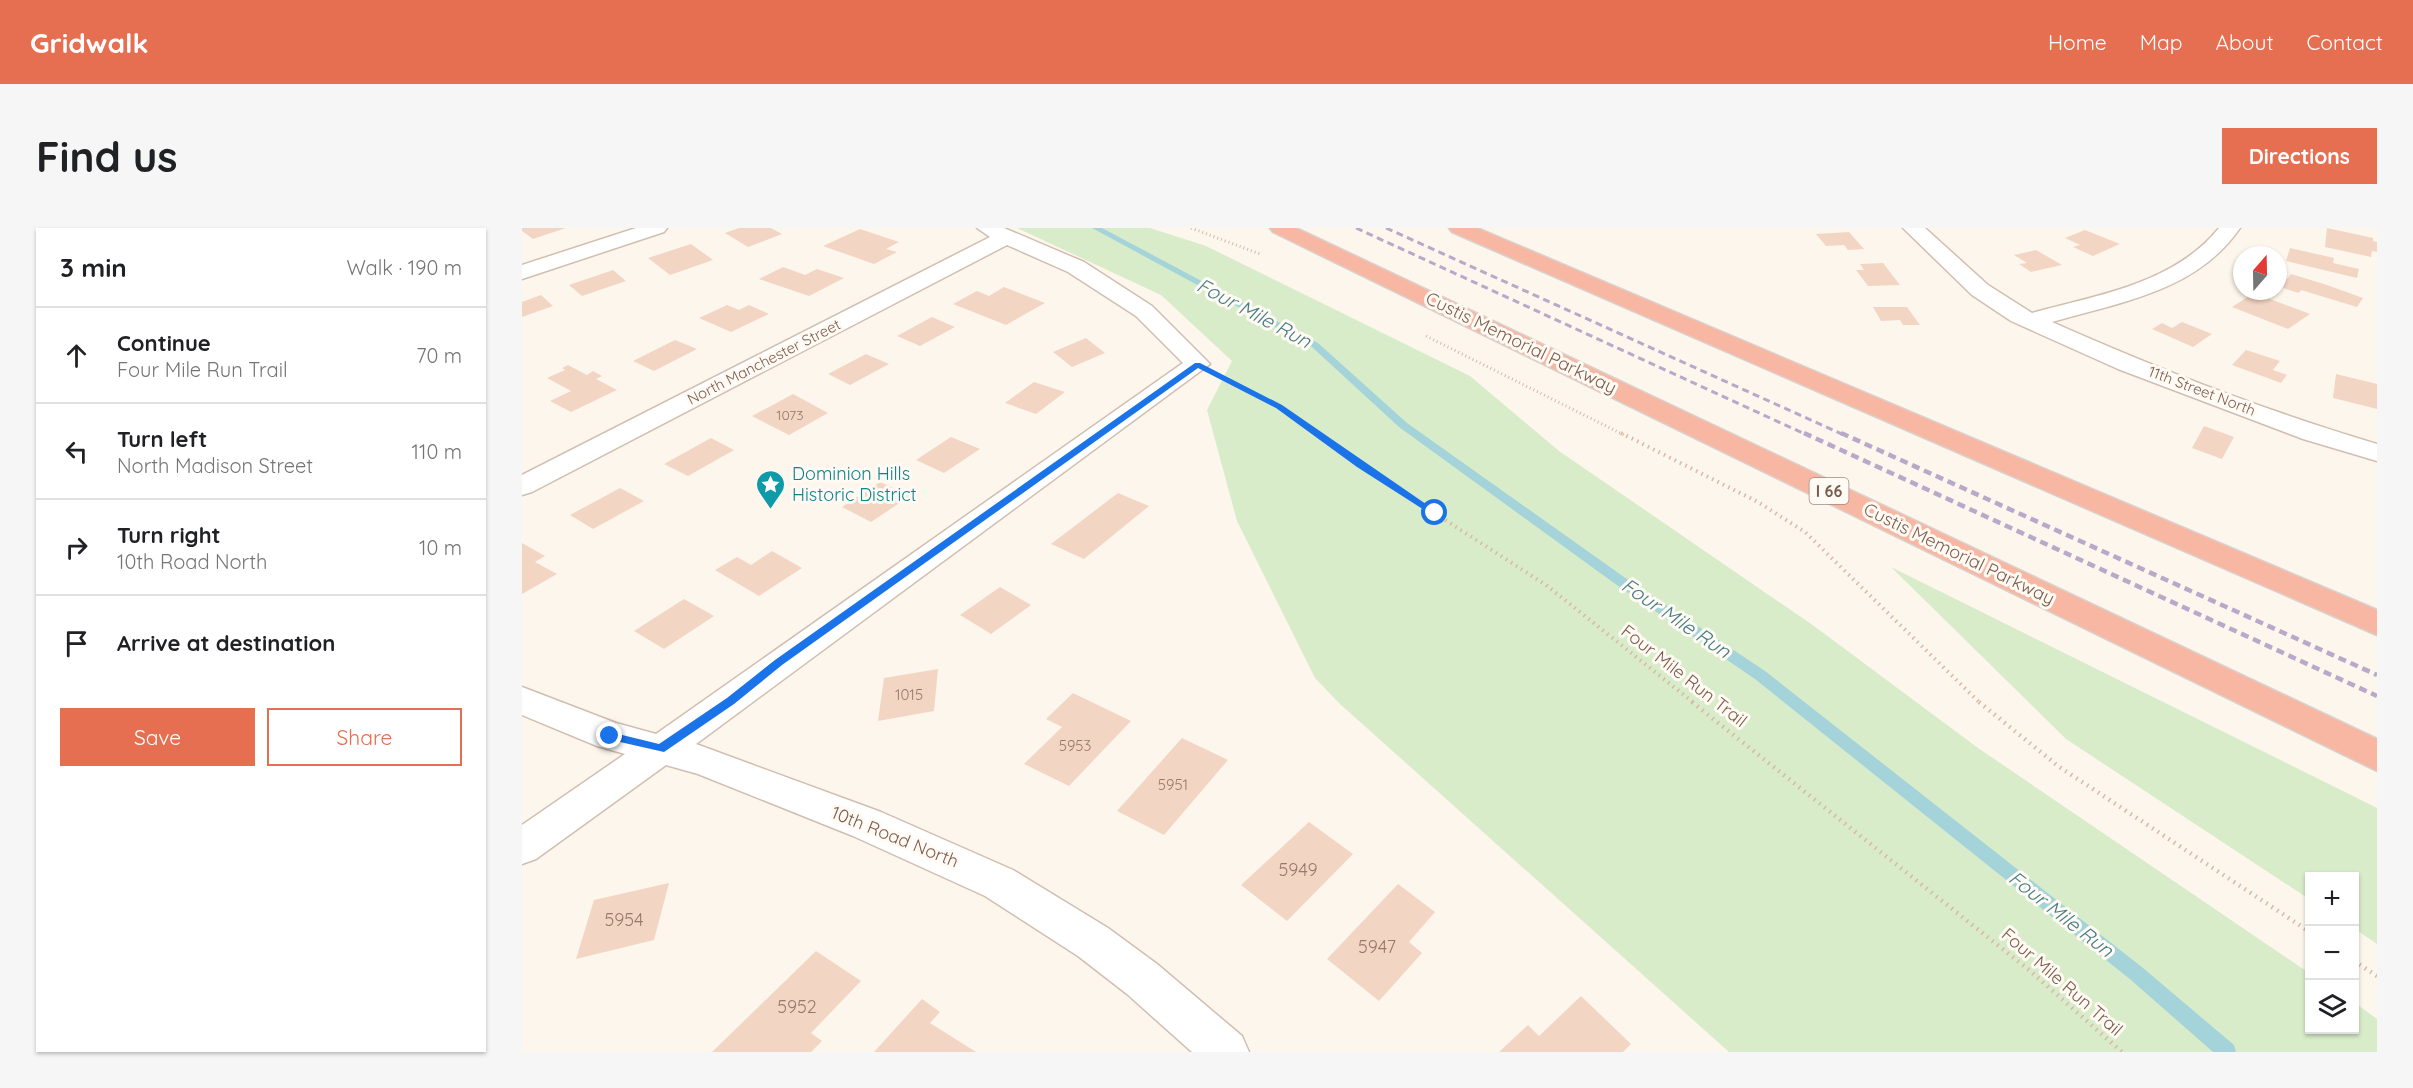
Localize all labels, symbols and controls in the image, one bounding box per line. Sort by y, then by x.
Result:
text: Gridwalk [30,25,149,60]
text: Home [2048,29,2107,55]
text: Map [2140,29,2183,55]
text: About [2216,29,2274,55]
text: Contact [2307,29,2383,55]
button: Directions [2222,128,2377,184]
text: Find us [36,130,178,183]
north arrow [2233,246,2287,300]
text: 3 min [60,251,127,284]
text: Walk · 190 m [346,255,462,280]
water label: Four Mile Run [1193,272,1316,353]
street label: Custis Memorial Parkway [1422,286,1620,399]
street label: North Manchester Street [684,315,844,409]
text: Continue [117,329,211,357]
icon: ahead [60,339,93,372]
text: 70 m [416,343,462,368]
text: Four Mile Run Trail [117,357,288,382]
street label: 11th Street North [2146,361,2258,420]
house number: 1073 [776,406,804,424]
text: Turn left [117,425,207,453]
icon: left [60,435,93,468]
text: 110 m [412,439,462,464]
text: North Madison Street [117,453,313,478]
place label: Dominion Hills Historic District [792,462,917,506]
place icon: Dominion Hills Historic District [755,468,787,510]
road number: I 66 [1810,478,1848,504]
street label: Custis Memorial Parkway [1860,497,2058,610]
route start [1421,499,1447,525]
text: Turn right [117,521,221,549]
icon: right [60,531,93,564]
text: 10 m [419,535,462,560]
text: 10th Road North [117,549,267,574]
water label: Four Mile Run [1617,572,1736,663]
street label: Four Mile Run Trail [1617,619,1752,732]
icon: arrive [60,627,93,660]
text: Arrive at destination [117,629,335,657]
house number: 1015 [895,685,923,704]
button: Save [60,708,255,766]
button: Share [267,708,462,766]
route end [596,722,622,748]
house number: 5953 [1059,736,1091,755]
house number: 5951 [1158,775,1188,794]
street label: 10th Road North [828,801,962,873]
house number: 5949 [1278,858,1318,881]
water label: Four Mile Run [2004,865,2119,962]
map controls [2305,872,2359,1034]
button: + [2305,872,2359,926]
house number: 5954 [604,908,644,931]
street label: Four Mile Run Trail [1997,923,2128,1041]
button: − [2305,926,2359,980]
house number: 5947 [1358,935,1396,958]
button: layers [2305,980,2359,1034]
house number: 5952 [777,995,817,1018]

